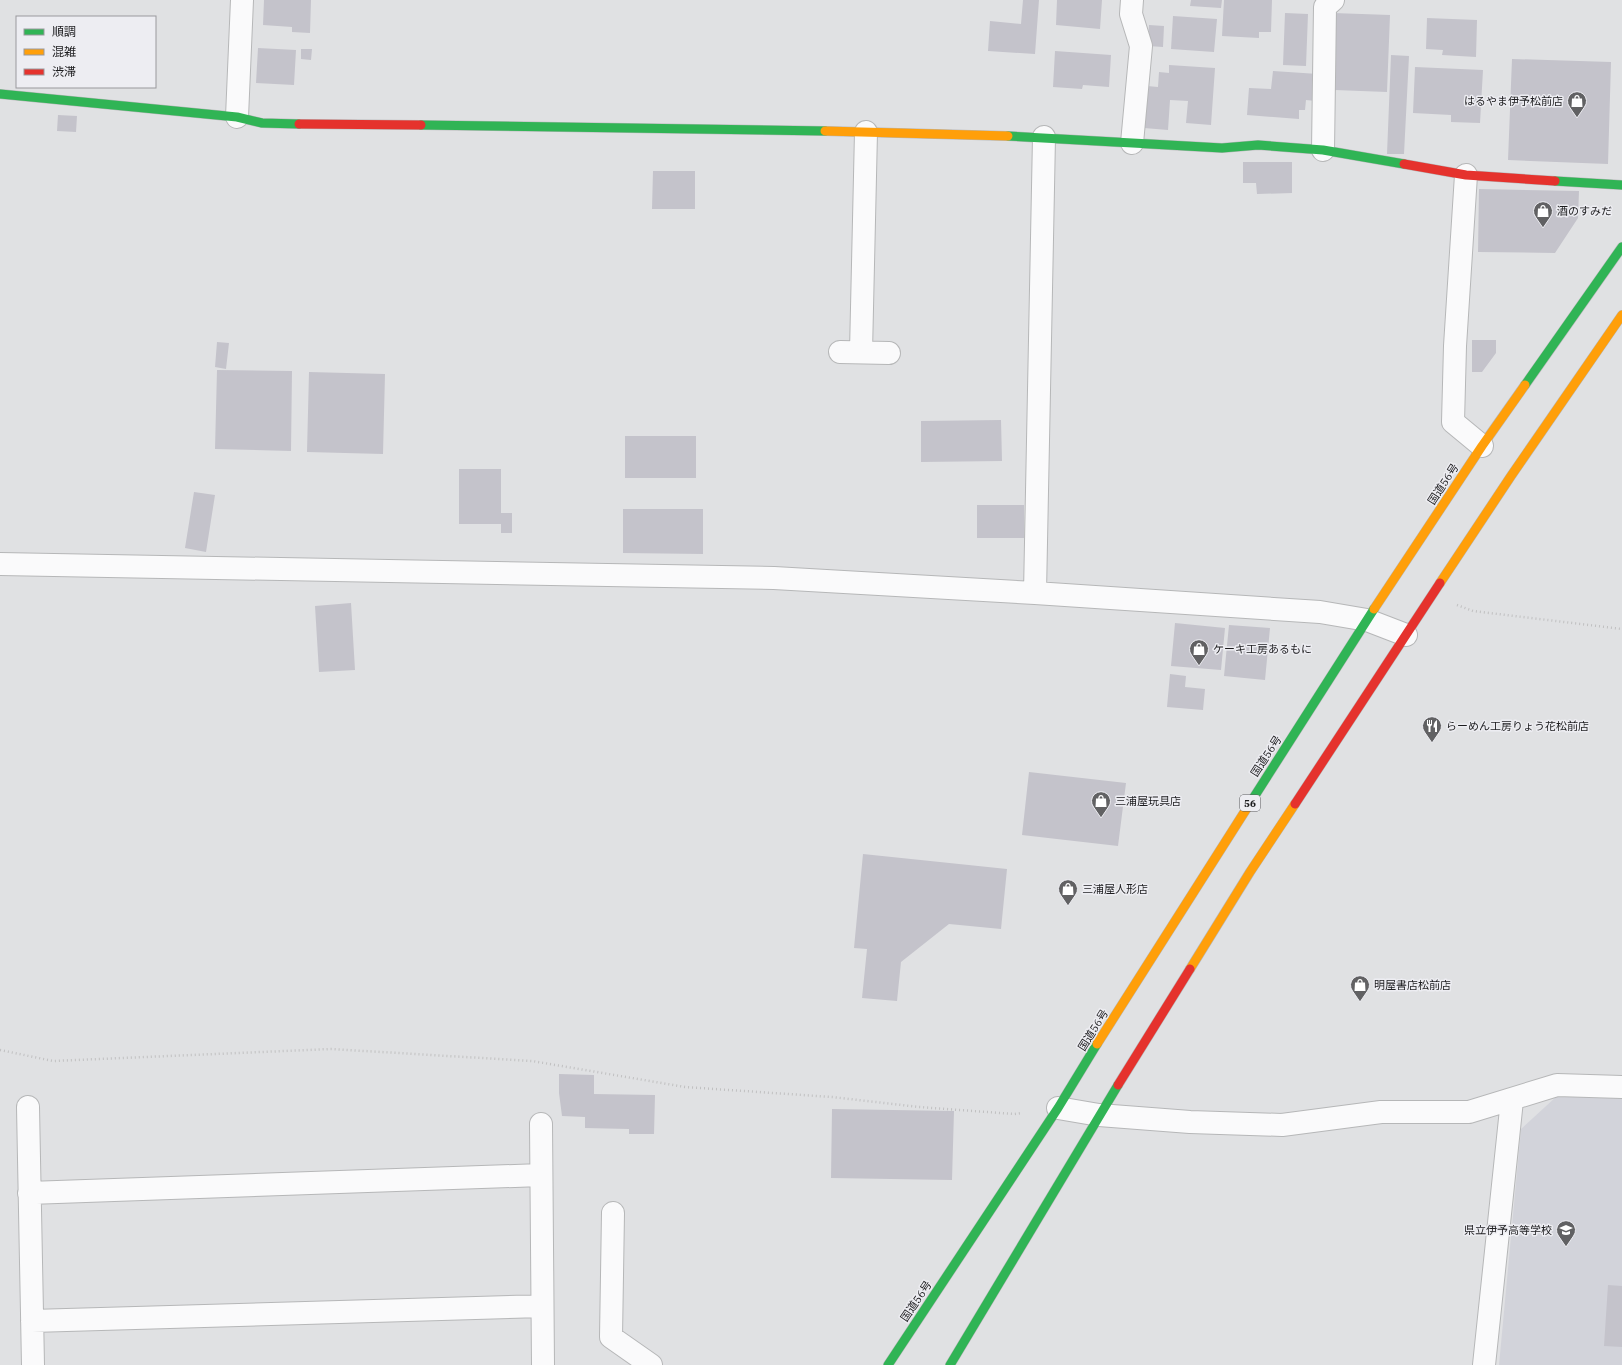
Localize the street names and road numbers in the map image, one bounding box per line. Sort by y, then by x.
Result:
street label: 国道56号 [1425,461,1461,507]
street label: 国道56号 [1248,733,1284,779]
road number: 56 [1240,795,1260,811]
street label: 国道56号 [1075,1007,1111,1053]
street label: 国道56号 [897,1278,935,1324]

